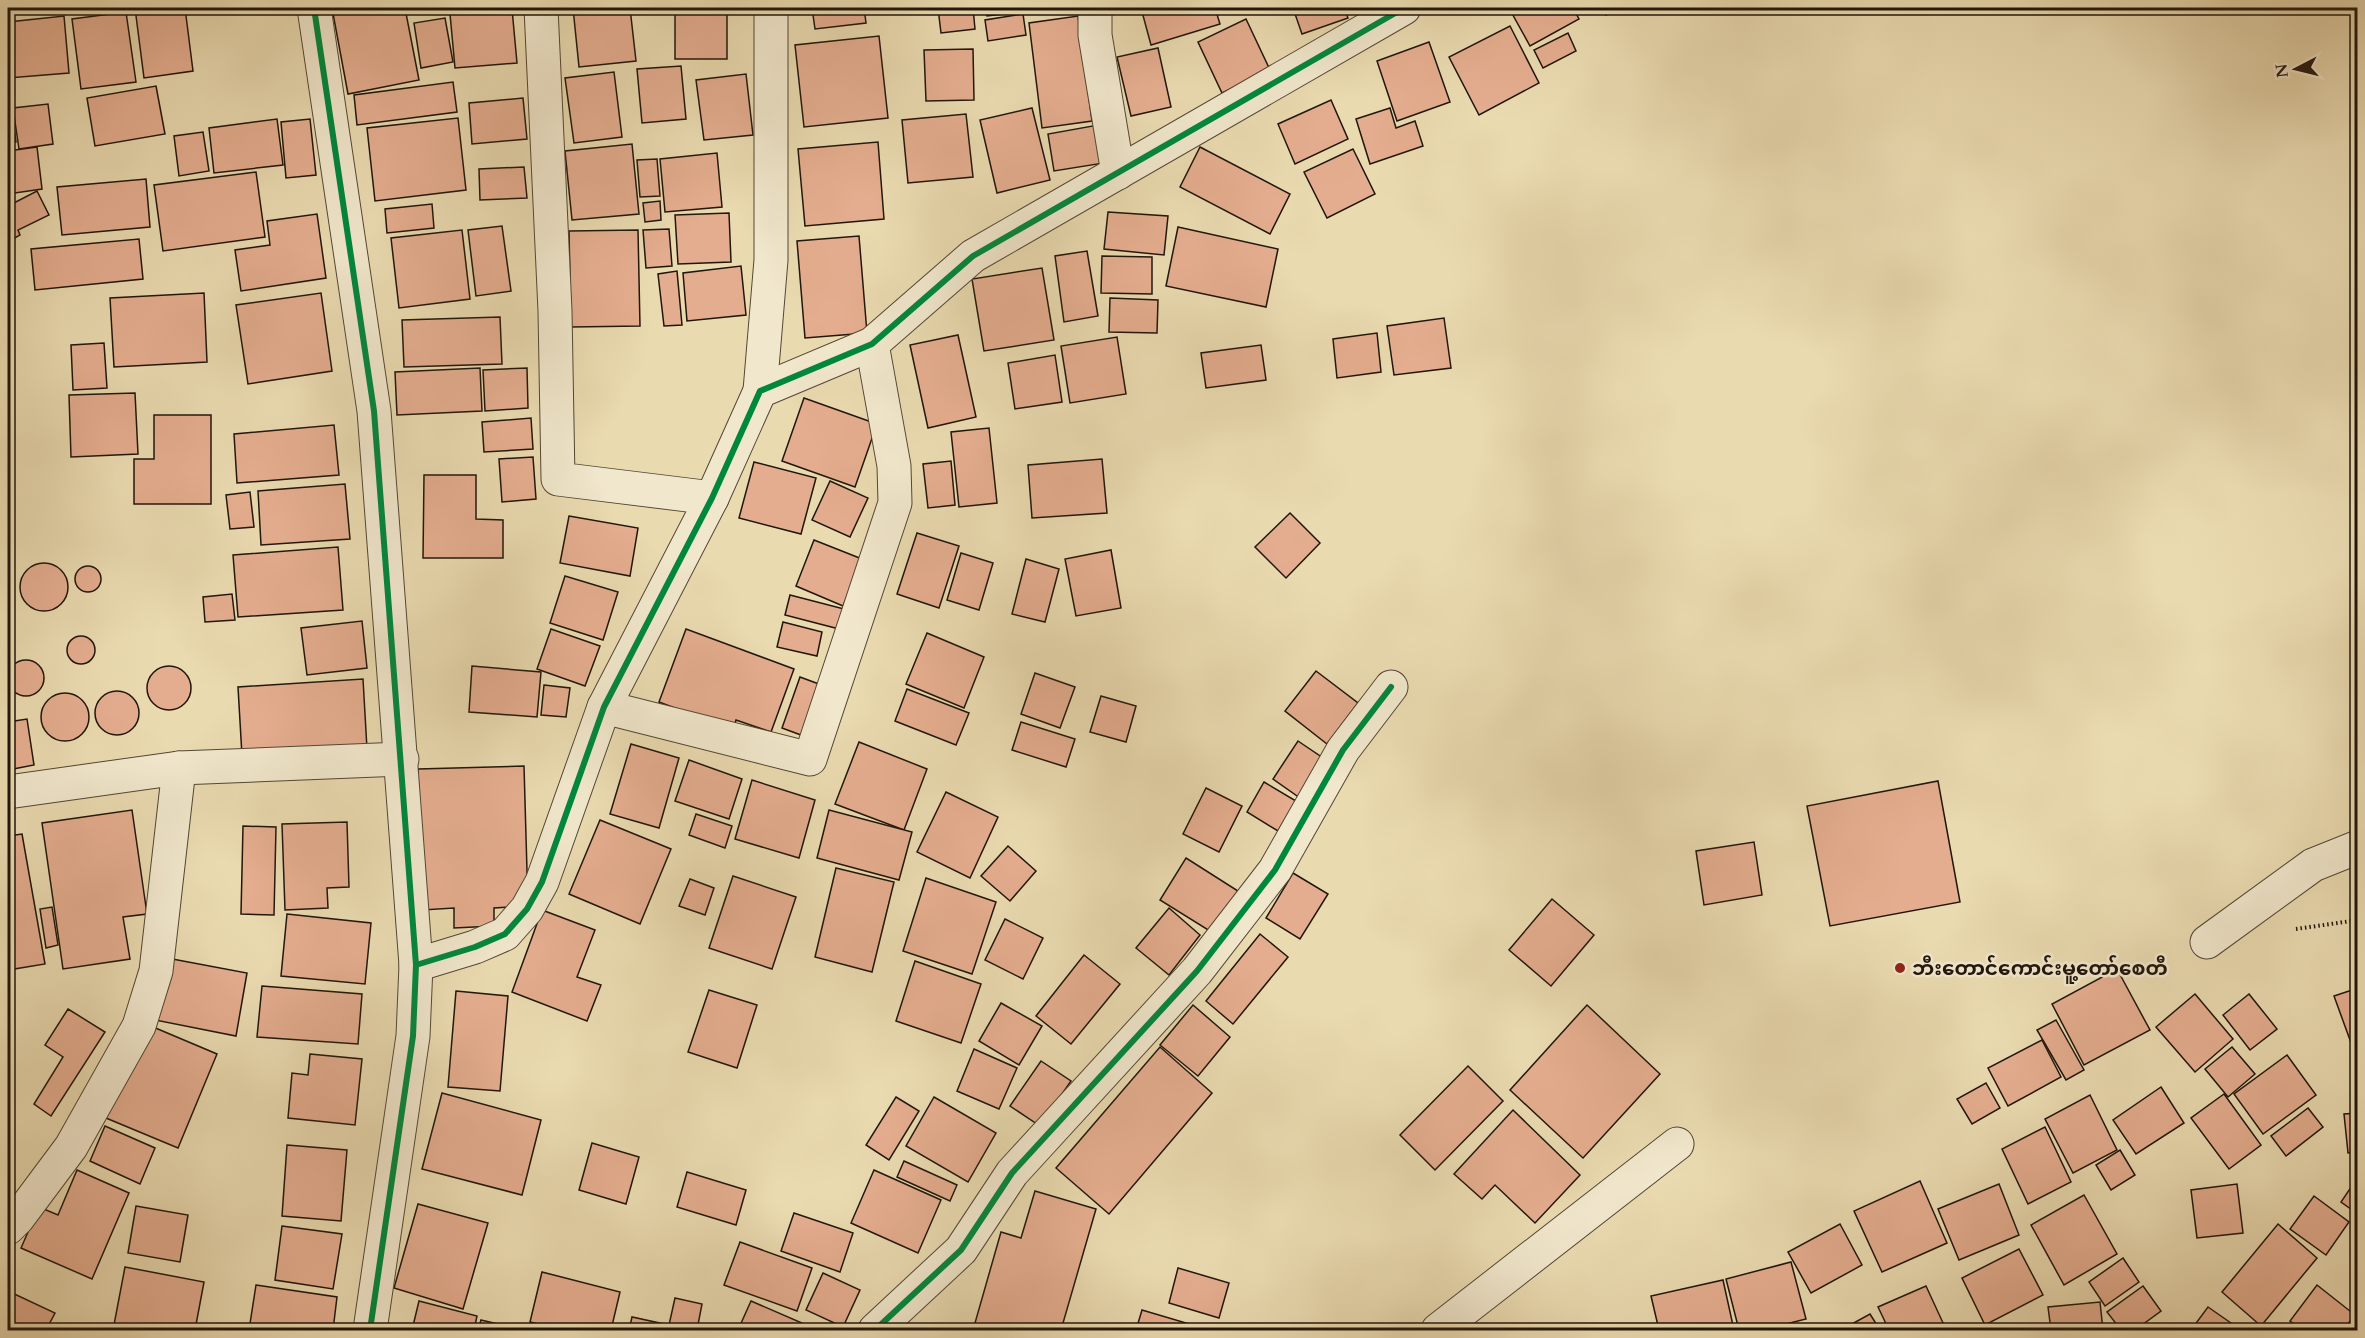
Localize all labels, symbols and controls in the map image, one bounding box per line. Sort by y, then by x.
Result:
north arrow [2266,39,2326,99]
text: N [2270,62,2294,79]
place label: ဘီးတောင်ကောင်းမူ့တော်စေတီ [1912,955,2168,984]
marker: ဘီးတောင်ကောင်းမူ့တော်စေတီ [1893,961,1907,975]

